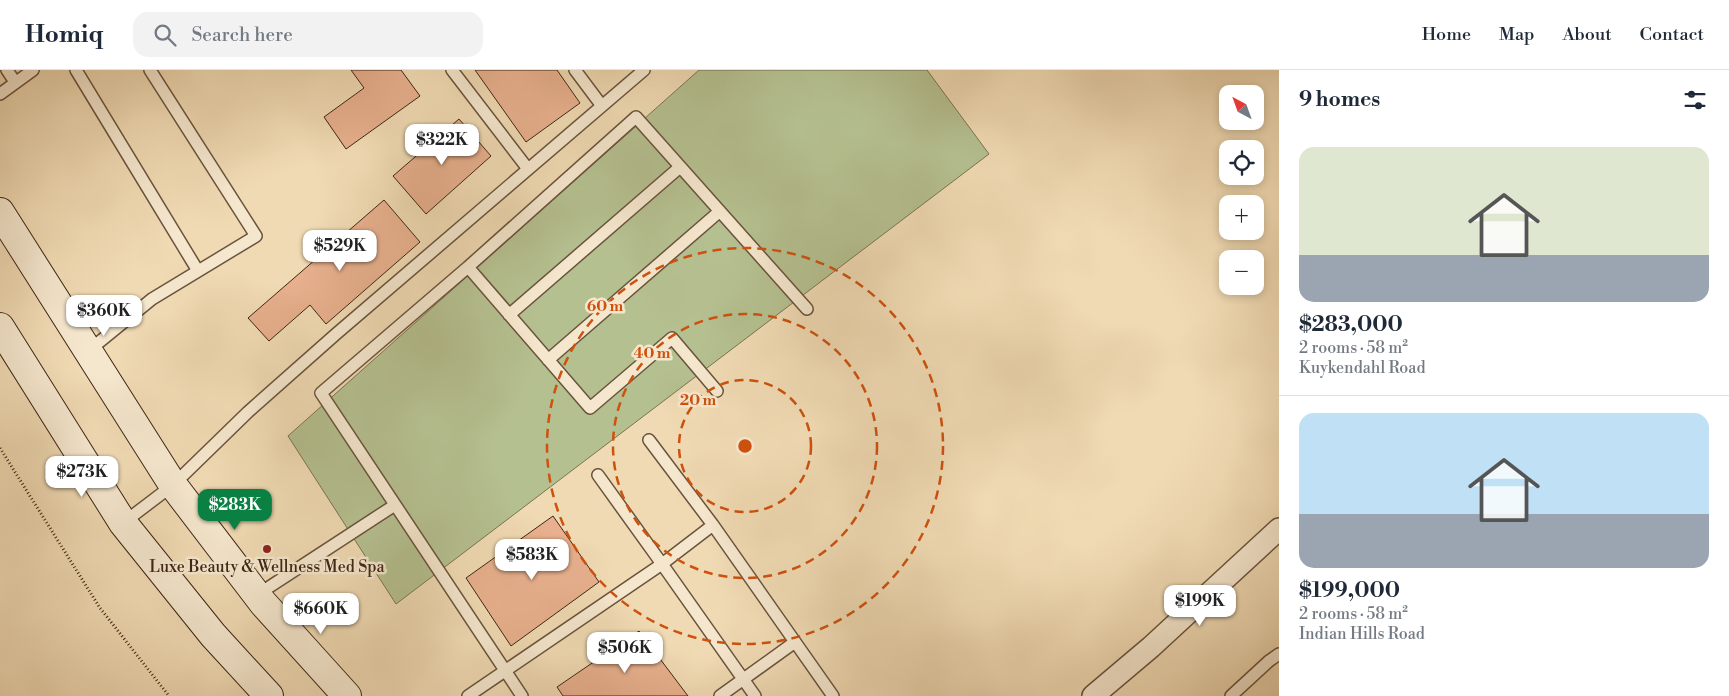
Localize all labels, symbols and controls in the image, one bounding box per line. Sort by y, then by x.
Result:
search box [133,12,483,57]
text: Homiq [25,20,103,50]
icon: search [151,21,179,49]
text: Search here [191,23,293,47]
text: Home [1422,23,1471,46]
text: Map [1499,23,1535,46]
text: About [1563,23,1612,46]
text: Contact [1640,23,1704,46]
north arrow [1219,85,1264,130]
map controls [1219,85,1264,295]
icon: filters [1681,86,1709,114]
text: 9 homes [1299,87,1380,113]
pin: $322K [407,124,477,166]
text: $322K [416,130,468,150]
button: locate [1219,140,1264,185]
icon: home [1459,180,1549,270]
button: + [1219,195,1264,240]
pin: $529K [305,230,375,272]
text: $529K [314,236,366,256]
button: − [1219,250,1264,295]
pin: $360K [69,294,139,337]
text: 60 m [587,297,624,316]
text: $360K [77,301,131,321]
text: $283,000 [1299,312,1403,338]
text: 2 rooms · 58 m² [1299,338,1408,358]
text: 40 m [633,344,671,363]
text: Kuykendahl Road [1299,358,1426,378]
text: 20 m [680,391,717,410]
centre of rings [736,437,754,455]
icon: home [1459,445,1549,535]
pin: $273K [47,456,117,498]
text: $273K [56,462,108,482]
pin: $283K [200,488,270,531]
text: $283K [209,495,261,515]
pin: $583K [497,538,567,581]
marker: Luxe Beauty & Wellness Med Spa [261,543,273,555]
text: $583K [506,545,558,565]
place label: Luxe Beauty & Wellness Med Spa [149,557,386,577]
text: $199,000 [1299,578,1400,604]
pin: $199K [1165,584,1235,627]
text: $199K [1175,591,1225,611]
pin: $660K [286,592,356,635]
text: $660K [294,599,348,619]
text: 2 rooms · 58 m² [1299,604,1408,624]
text: Indian Hills Road [1299,624,1425,644]
pin: $506K [590,632,660,674]
text: $506K [598,638,652,658]

